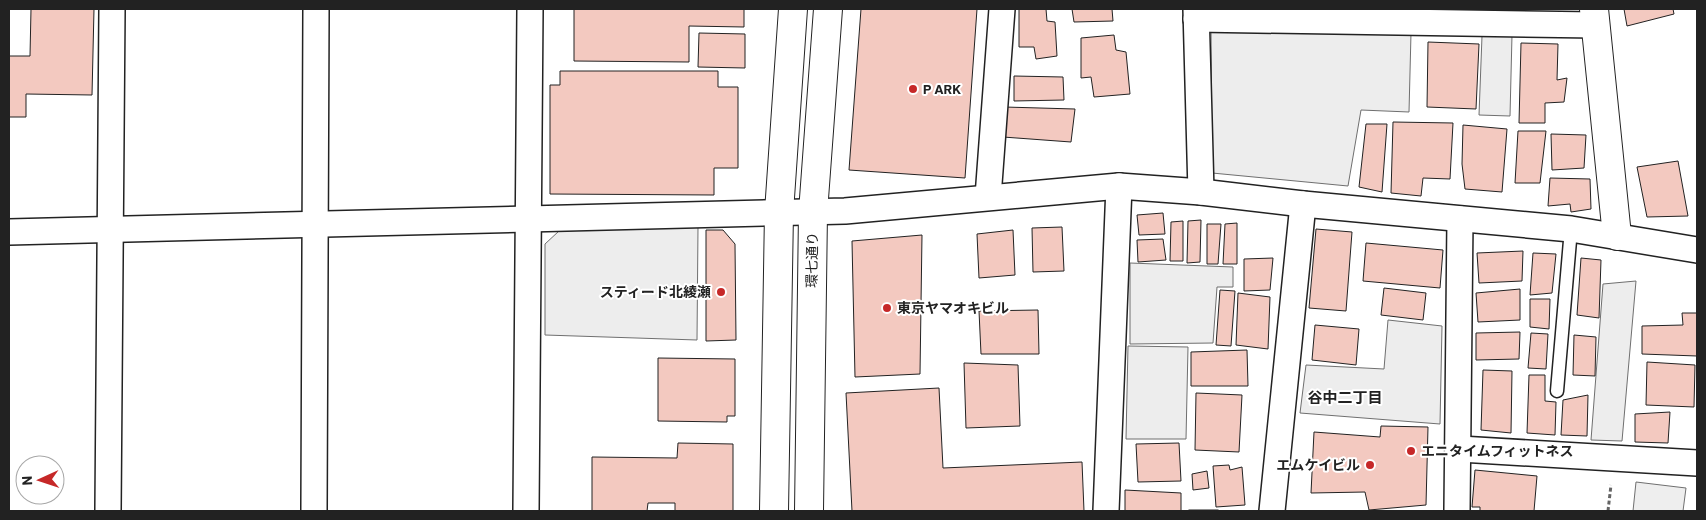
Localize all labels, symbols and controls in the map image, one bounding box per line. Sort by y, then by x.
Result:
place label: P ARK [923,80,961,97]
marker: P ARK [907,83,919,95]
street label: 環七通り [803,232,820,288]
place label: スティード北綾瀬 [600,283,711,300]
marker: スティード北綾瀬 [715,286,727,298]
place label: 東京ヤマオキビル [897,299,1009,316]
marker: 東京ヤマオキビル [881,302,893,314]
district label: 谷中二丁目 [1307,388,1383,406]
place label: エニタイムフィットネス [1421,442,1574,459]
marker: エニタイムフィットネス [1405,445,1417,457]
north arrow [15,455,65,505]
place label: エムケイビル [1276,456,1360,473]
marker: エムケイビル [1364,459,1376,471]
text: N [18,476,35,486]

